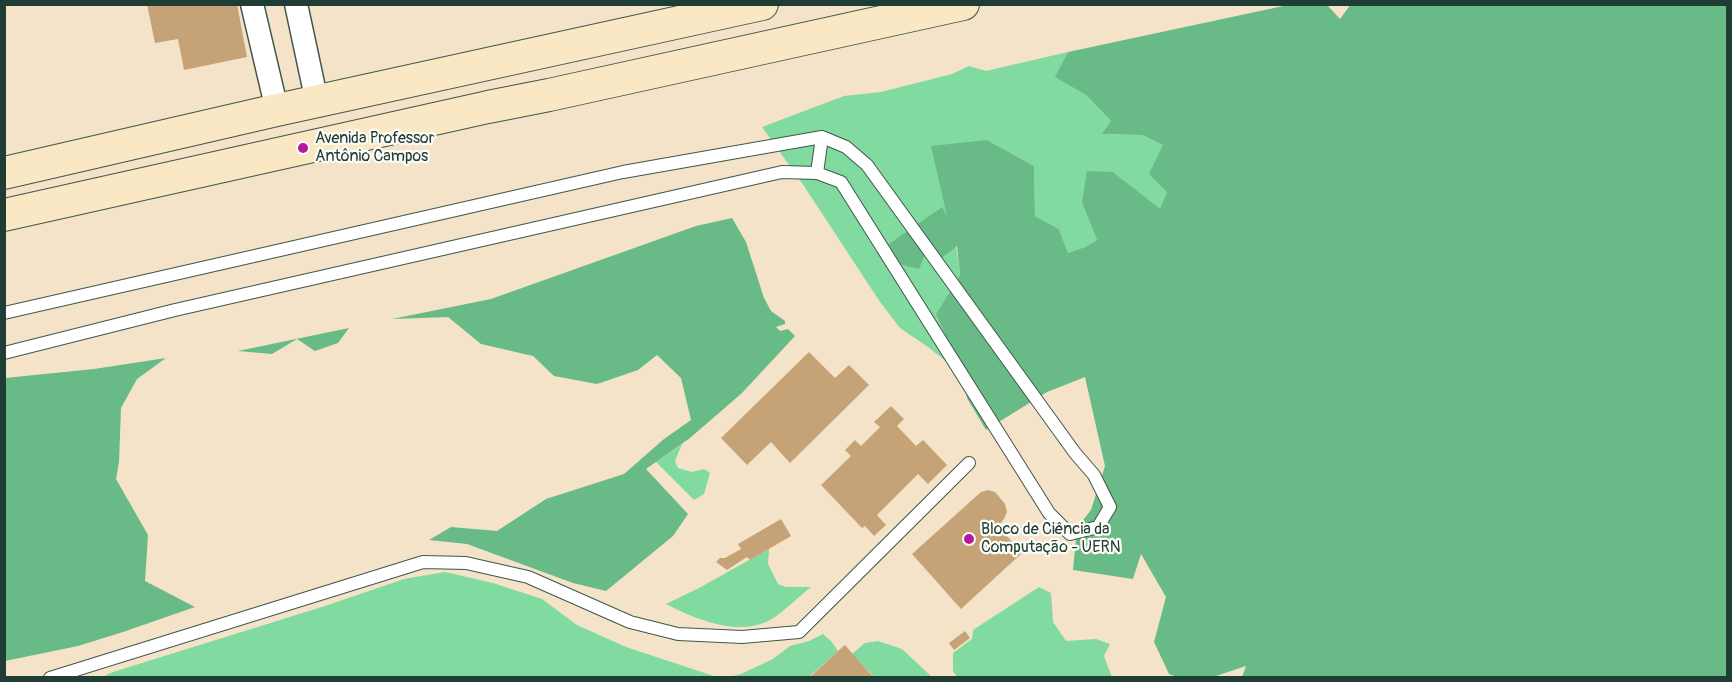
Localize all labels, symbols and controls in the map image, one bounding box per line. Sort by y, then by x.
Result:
place label: Avenida Professor Antônio Campos [315,129,434,167]
marker: Avenida Professor Antônio Campos [296,141,310,155]
place label: Bloco de Ciência da Computação - UERN [981,520,1121,558]
marker: Bloco de Ciência da Computação - UERN [962,532,976,546]

